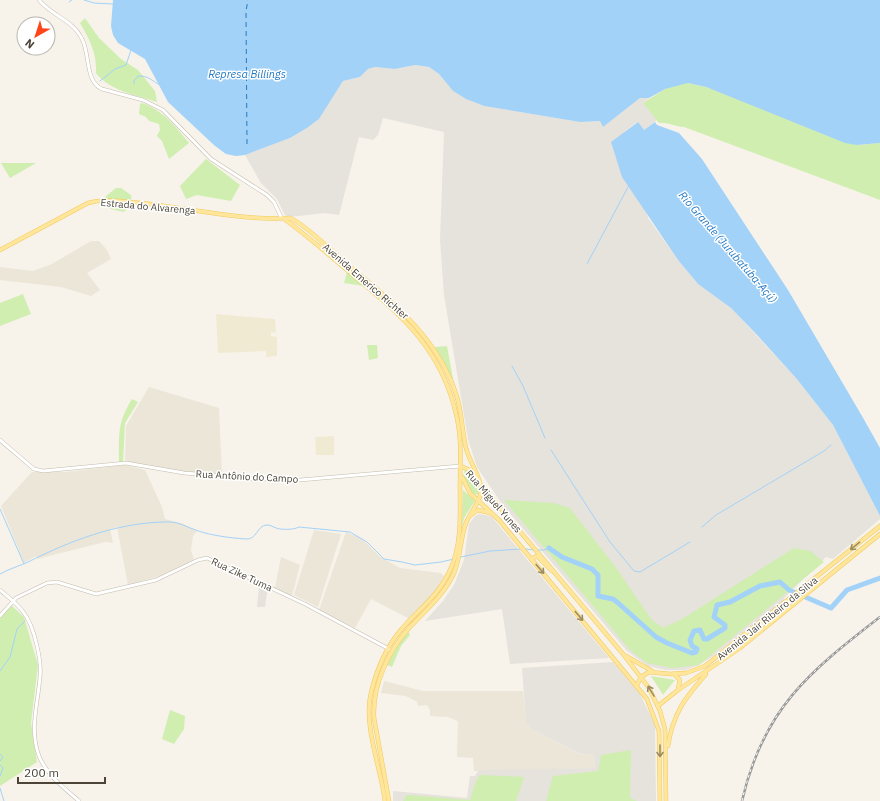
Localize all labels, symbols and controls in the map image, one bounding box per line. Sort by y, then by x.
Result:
north arrow [16,16,56,56]
text: N [22,36,37,52]
water label: Represa Billings [208,67,286,81]
water label: Rio Grande (Jurubatuba-Açú) [676,188,781,306]
street label: Estrada do Alvarenga [100,196,196,217]
street label: Avenida Emerico Richter [320,241,412,322]
street label: Rua Antônio do Campo [195,467,299,486]
street label: Rua Miguel Yunes [463,467,525,536]
one-way arrow [850,541,861,550]
street label: Rua Zike Tuma [209,555,275,595]
one-way arrow [535,564,544,574]
street label: Avenida Jair Ribeiro da Silva [714,573,821,663]
one-way arrow [574,610,583,621]
one-way arrow [646,685,654,697]
one-way arrow [656,744,664,757]
scale bar [18,759,105,785]
text: 200 m [24,765,59,780]

